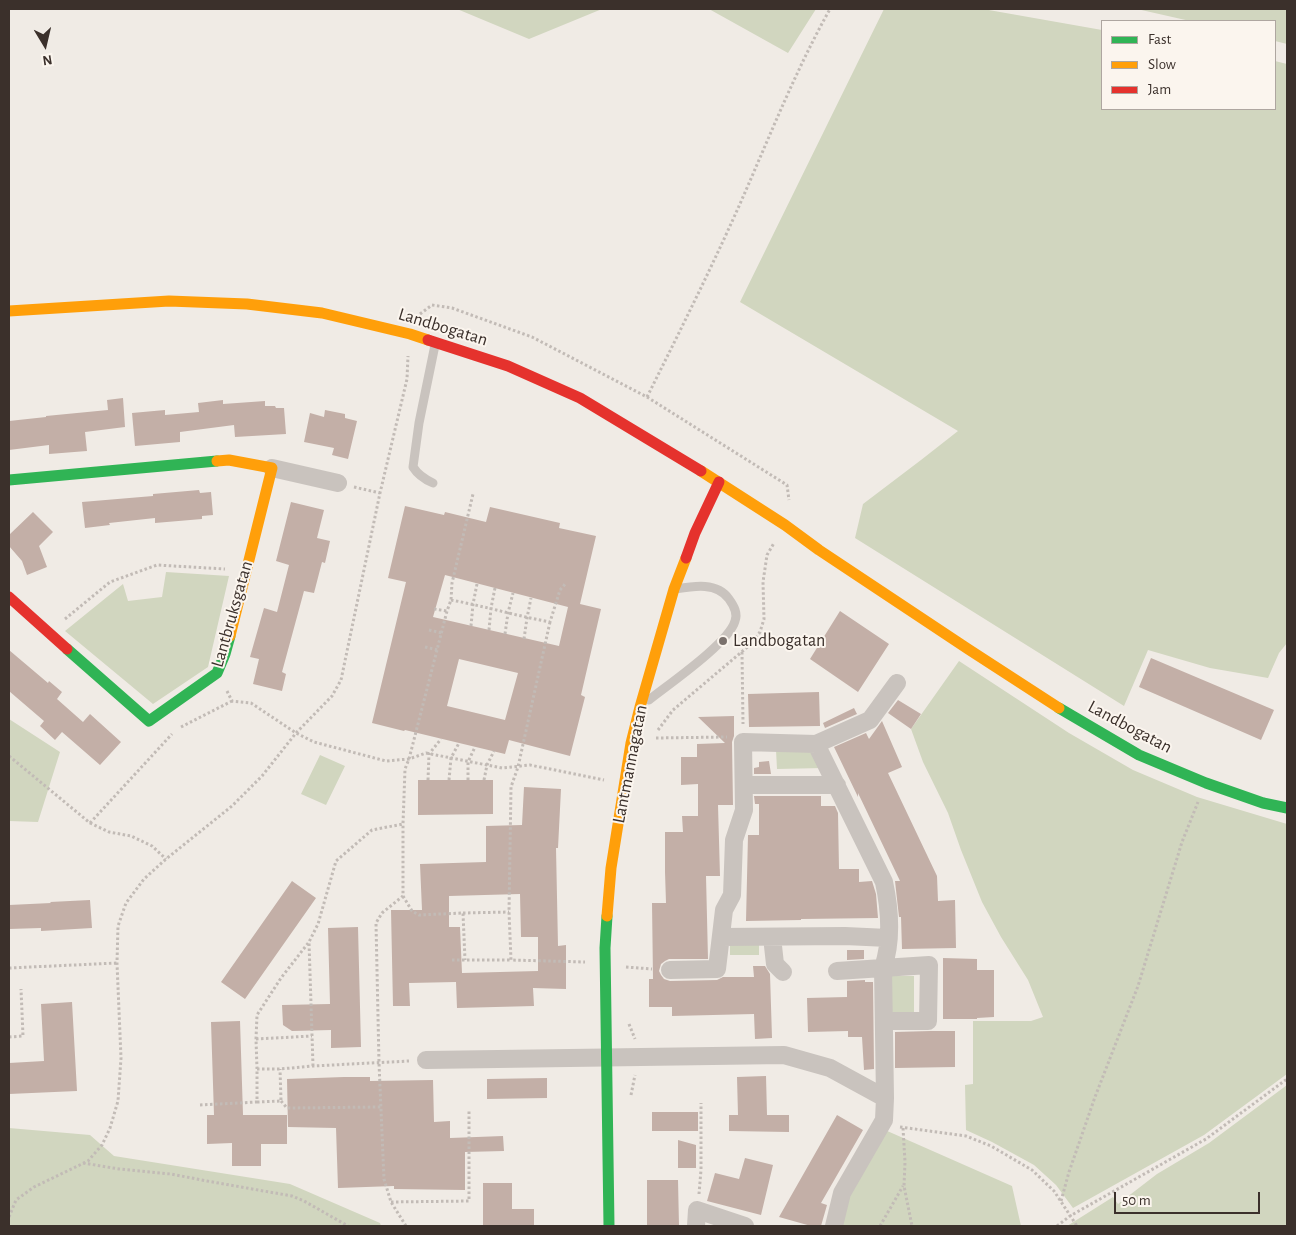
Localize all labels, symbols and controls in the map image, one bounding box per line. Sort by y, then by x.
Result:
north arrow [20,20,70,70]
legend [1101,20,1276,110]
text: Fast [1148,32,1171,47]
text: N [41,52,53,67]
text: Slow [1148,57,1176,72]
text: Jam [1148,82,1171,97]
street label: Landbogatan [396,303,490,351]
street label: Lantbruksgatan [207,558,257,670]
place label: Landbogatan [733,630,825,652]
marker: Landbogatan [717,635,729,647]
street label: Landbogatan [1084,696,1176,758]
street label: Lantmannagatan [608,703,652,825]
scale bar [1116,1182,1262,1214]
text: 50 m [1122,1193,1151,1208]

